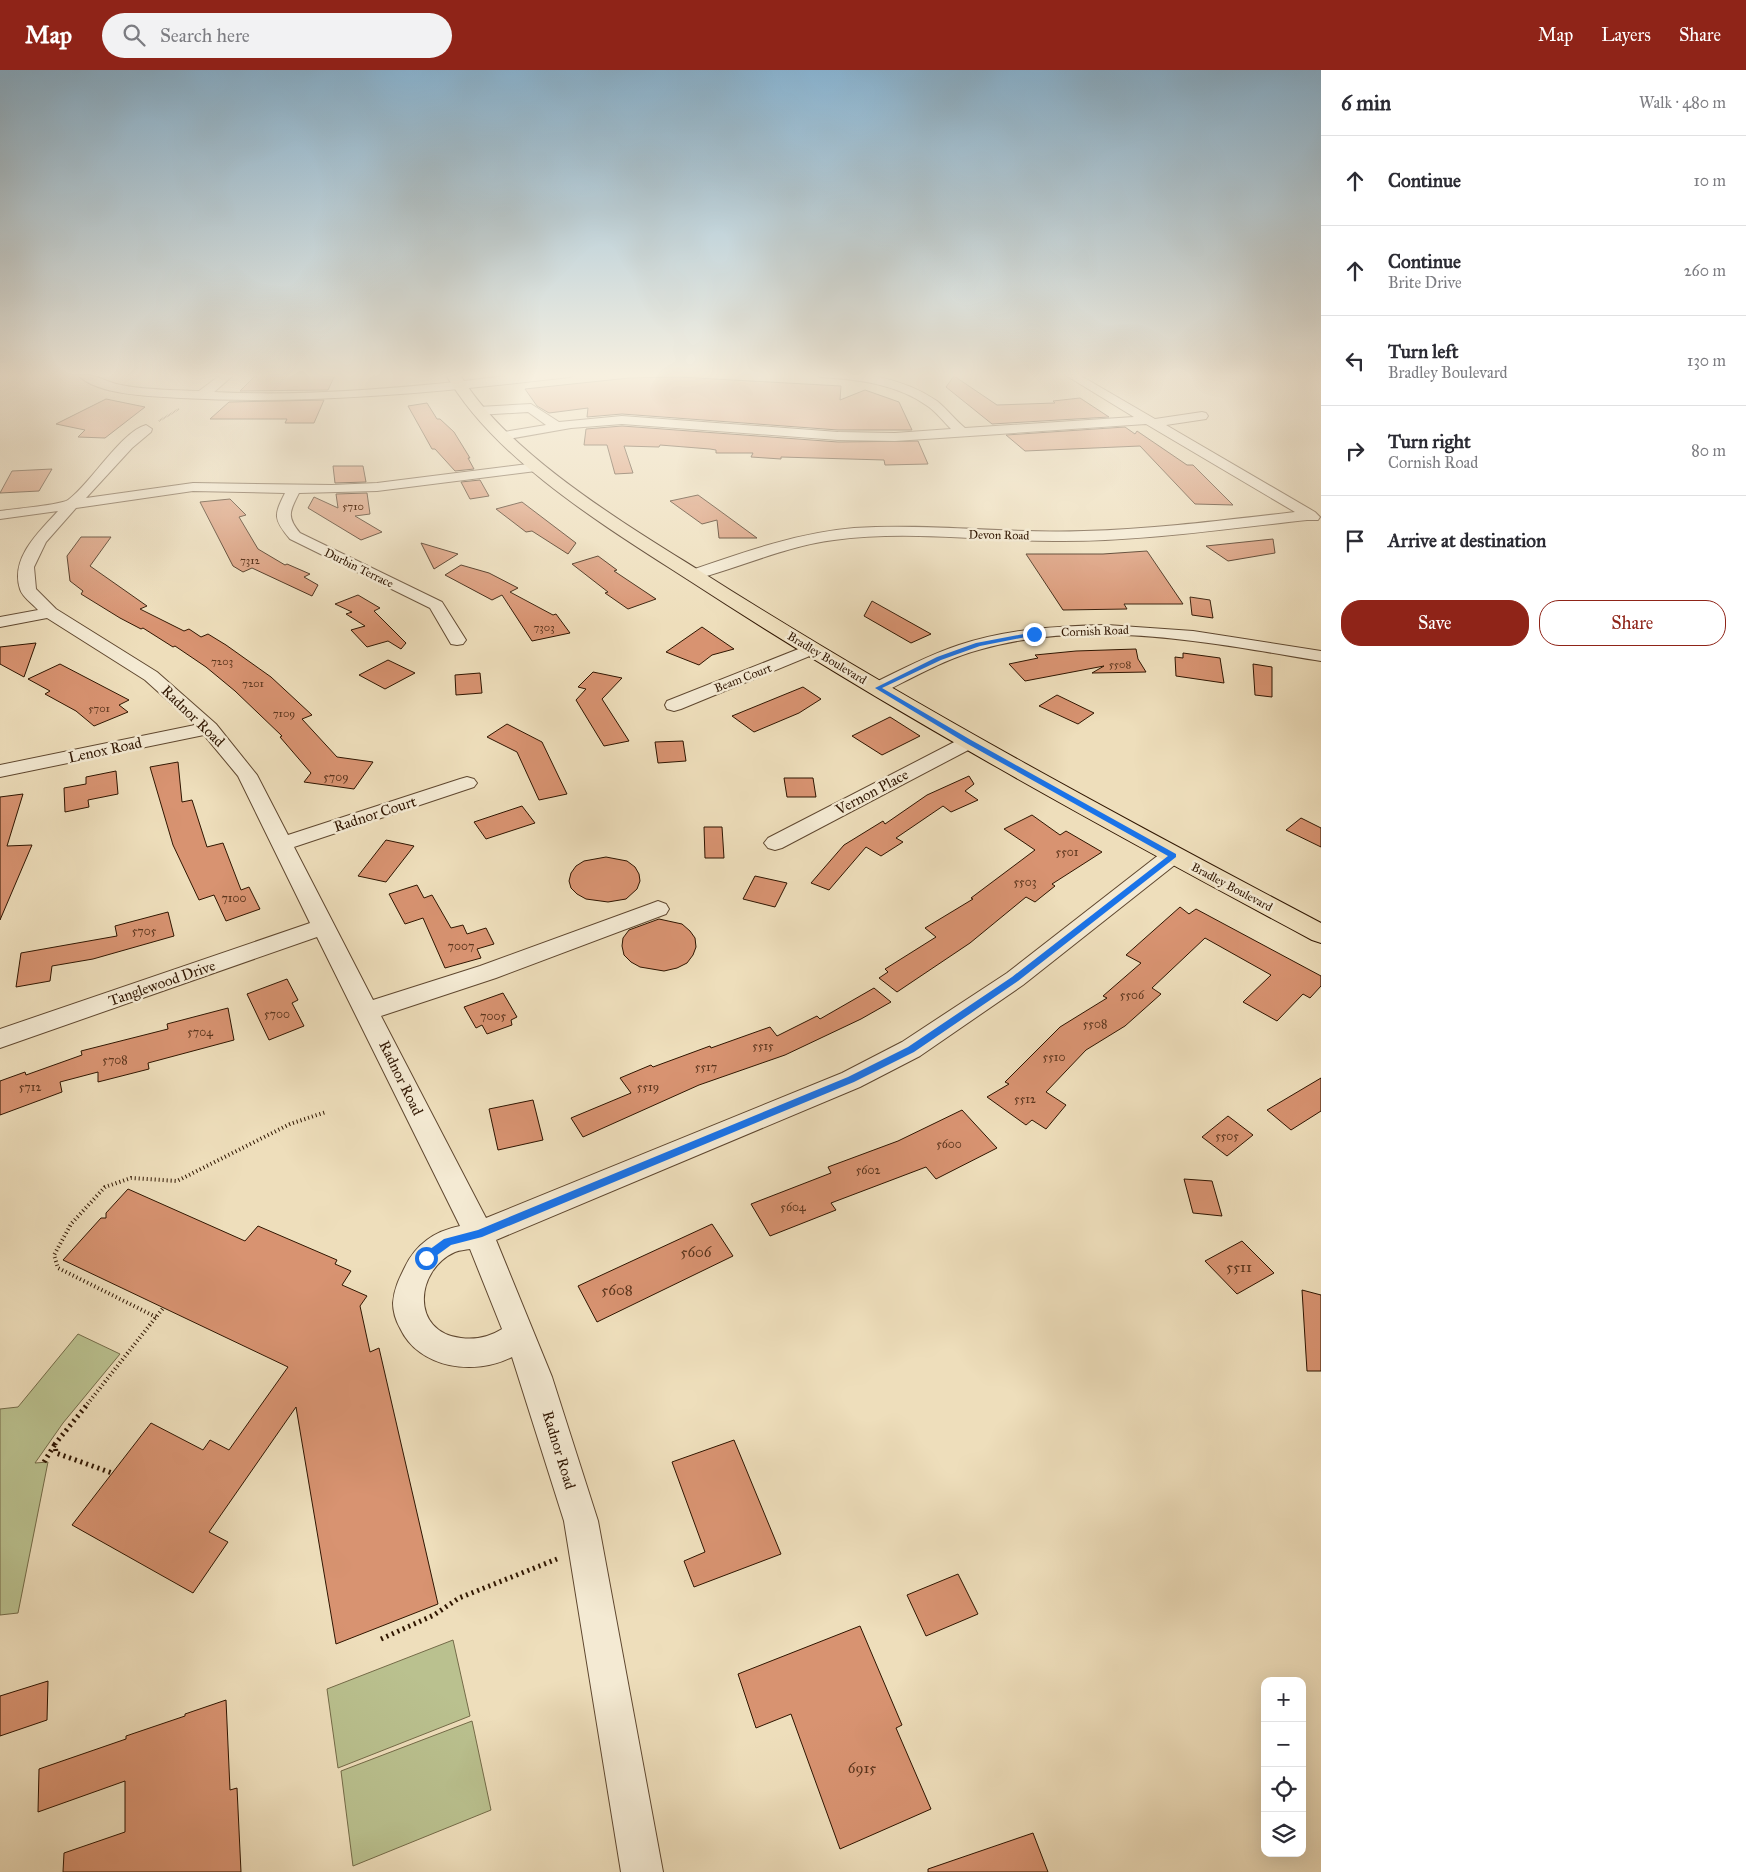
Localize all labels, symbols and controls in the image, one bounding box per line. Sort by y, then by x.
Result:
search box [102,13,452,58]
text: Map [25,20,72,50]
icon: search [120,21,148,49]
text: Search here [160,24,250,47]
text: Map [1538,24,1573,46]
text: Layers [1601,24,1651,46]
text: Share [1679,24,1721,46]
text: 6 min [1341,90,1391,116]
text: Walk · 480 m [1639,93,1726,112]
icon: ahead [1341,167,1369,195]
text: Continue [1388,169,1461,192]
text: 10 m [1694,171,1726,190]
text: Continue [1388,250,1461,273]
icon: ahead [1341,257,1369,285]
text: 260 m [1684,261,1726,280]
text: Brite Drive [1388,273,1462,292]
text: Turn left [1388,340,1458,363]
icon: left [1341,347,1369,375]
text: 130 m [1687,351,1726,370]
text: Bradley Boulevard [1388,363,1508,382]
text: Turn right [1388,430,1471,453]
icon: right [1341,437,1369,465]
text: 80 m [1691,441,1726,460]
text: Cornish Road [1388,453,1478,472]
house number: 5710 [342,500,364,513]
street label: Devon Road [968,527,1030,543]
icon: arrive [1341,527,1369,555]
text: Arrive at destination [1388,529,1546,552]
street label: Durbin Terrace [322,545,396,591]
house number: 7312 [240,554,261,567]
button: Save [1341,600,1529,646]
button: Share [1539,600,1726,646]
house number: 7303 [533,621,555,634]
route end [1023,623,1046,646]
street label: Cornish Road [1061,623,1129,639]
street label: Bradley Boulevard [785,629,869,687]
house number: 7203 [211,655,233,668]
house number: 5508 [1109,658,1131,671]
street label: Beam Court [712,660,774,695]
house number: 7201 [242,677,264,690]
street label: Radnor Road [158,681,229,751]
house number: 5701 [88,702,110,715]
house number: 7109 [273,707,295,720]
street label: Lenox Road [67,733,144,767]
street label: Vernon Place [832,765,912,819]
house number: 5709 [323,770,349,784]
street label: Radnor Court [331,792,419,836]
house number: 5501 [1056,845,1079,859]
street label: Bradley Boulevard [1189,860,1275,914]
house number: 5503 [1014,875,1037,889]
house number: 7100 [221,891,247,905]
house number: 5705 [132,924,157,938]
house number: 7007 [448,939,474,953]
street label: Tanglewood Drive [106,956,218,1010]
house number: 5506 [1120,988,1145,1002]
house number: 5700 [264,1007,290,1021]
house number: 7005 [480,1009,506,1023]
house number: 5508 [1083,1017,1107,1031]
house number: 5704 [187,1025,213,1039]
street label: Radnor Road [375,1038,427,1119]
house number: 5515 [752,1039,774,1053]
house number: 5510 [1043,1050,1065,1064]
house number: 5708 [102,1053,128,1067]
house number: 5517 [695,1060,717,1074]
house number: 5712 [19,1080,41,1094]
house number: 5519 [637,1080,659,1094]
house number: 5512 [1014,1092,1036,1106]
house number: 5505 [1215,1129,1239,1143]
house number: 5600 [936,1137,962,1151]
house number: 5602 [856,1163,880,1177]
house number: 5604 [780,1200,806,1214]
house number: 5606 [680,1243,713,1261]
route start [415,1247,438,1270]
house number: 5511 [1226,1258,1252,1276]
house number: 5608 [601,1281,633,1299]
street label: Radnor Road [539,1409,580,1492]
map controls [1261,1677,1306,1857]
button: + [1261,1677,1306,1722]
button: − [1261,1722,1306,1767]
house number: 6915 [848,1759,876,1777]
button: locate [1261,1767,1306,1812]
button: layers [1261,1812,1306,1857]

